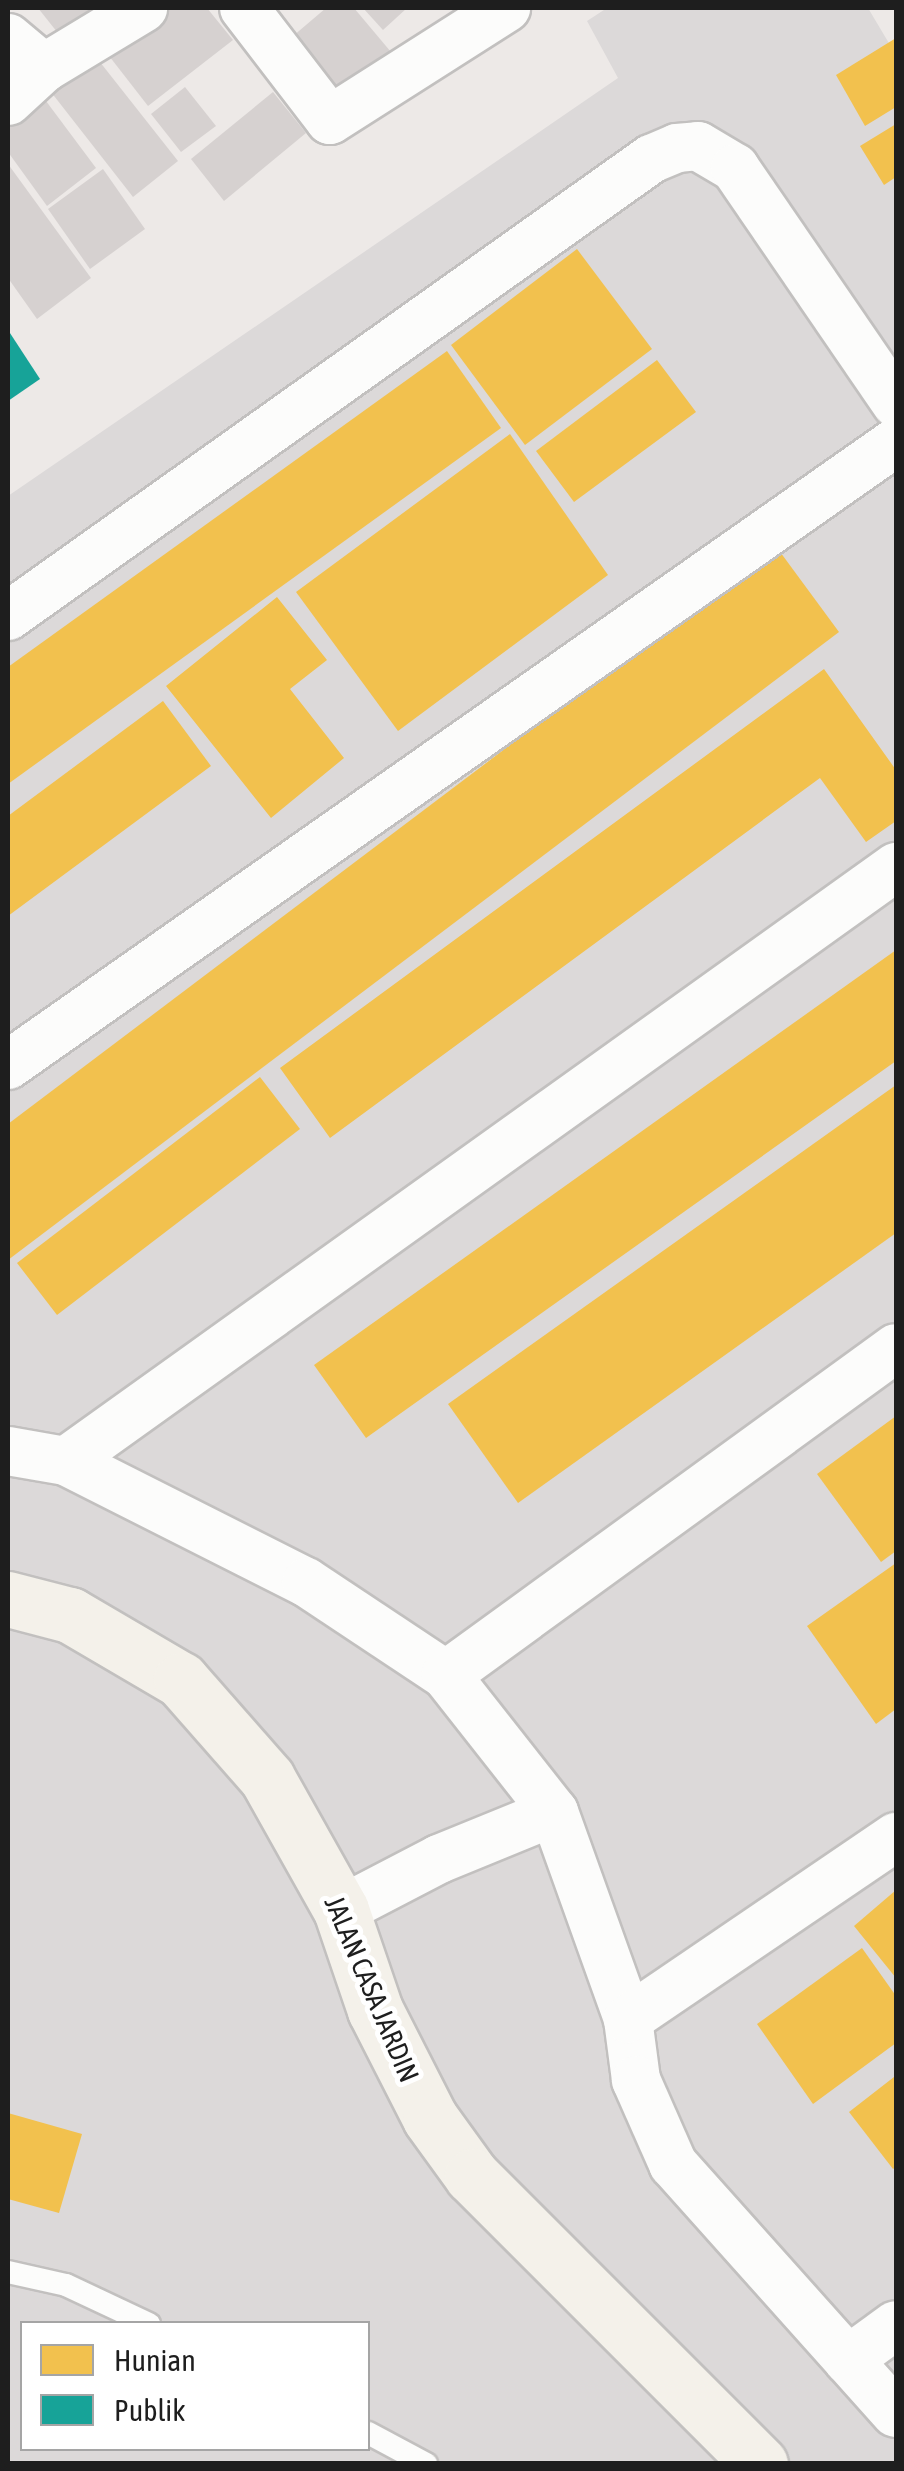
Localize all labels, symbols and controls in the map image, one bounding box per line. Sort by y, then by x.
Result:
street label: JALAN CASA JARDIN [318,1891,426,2087]
legend [20,2321,370,2451]
text: Hunian [114,2343,196,2377]
text: Publik [114,2393,185,2427]

